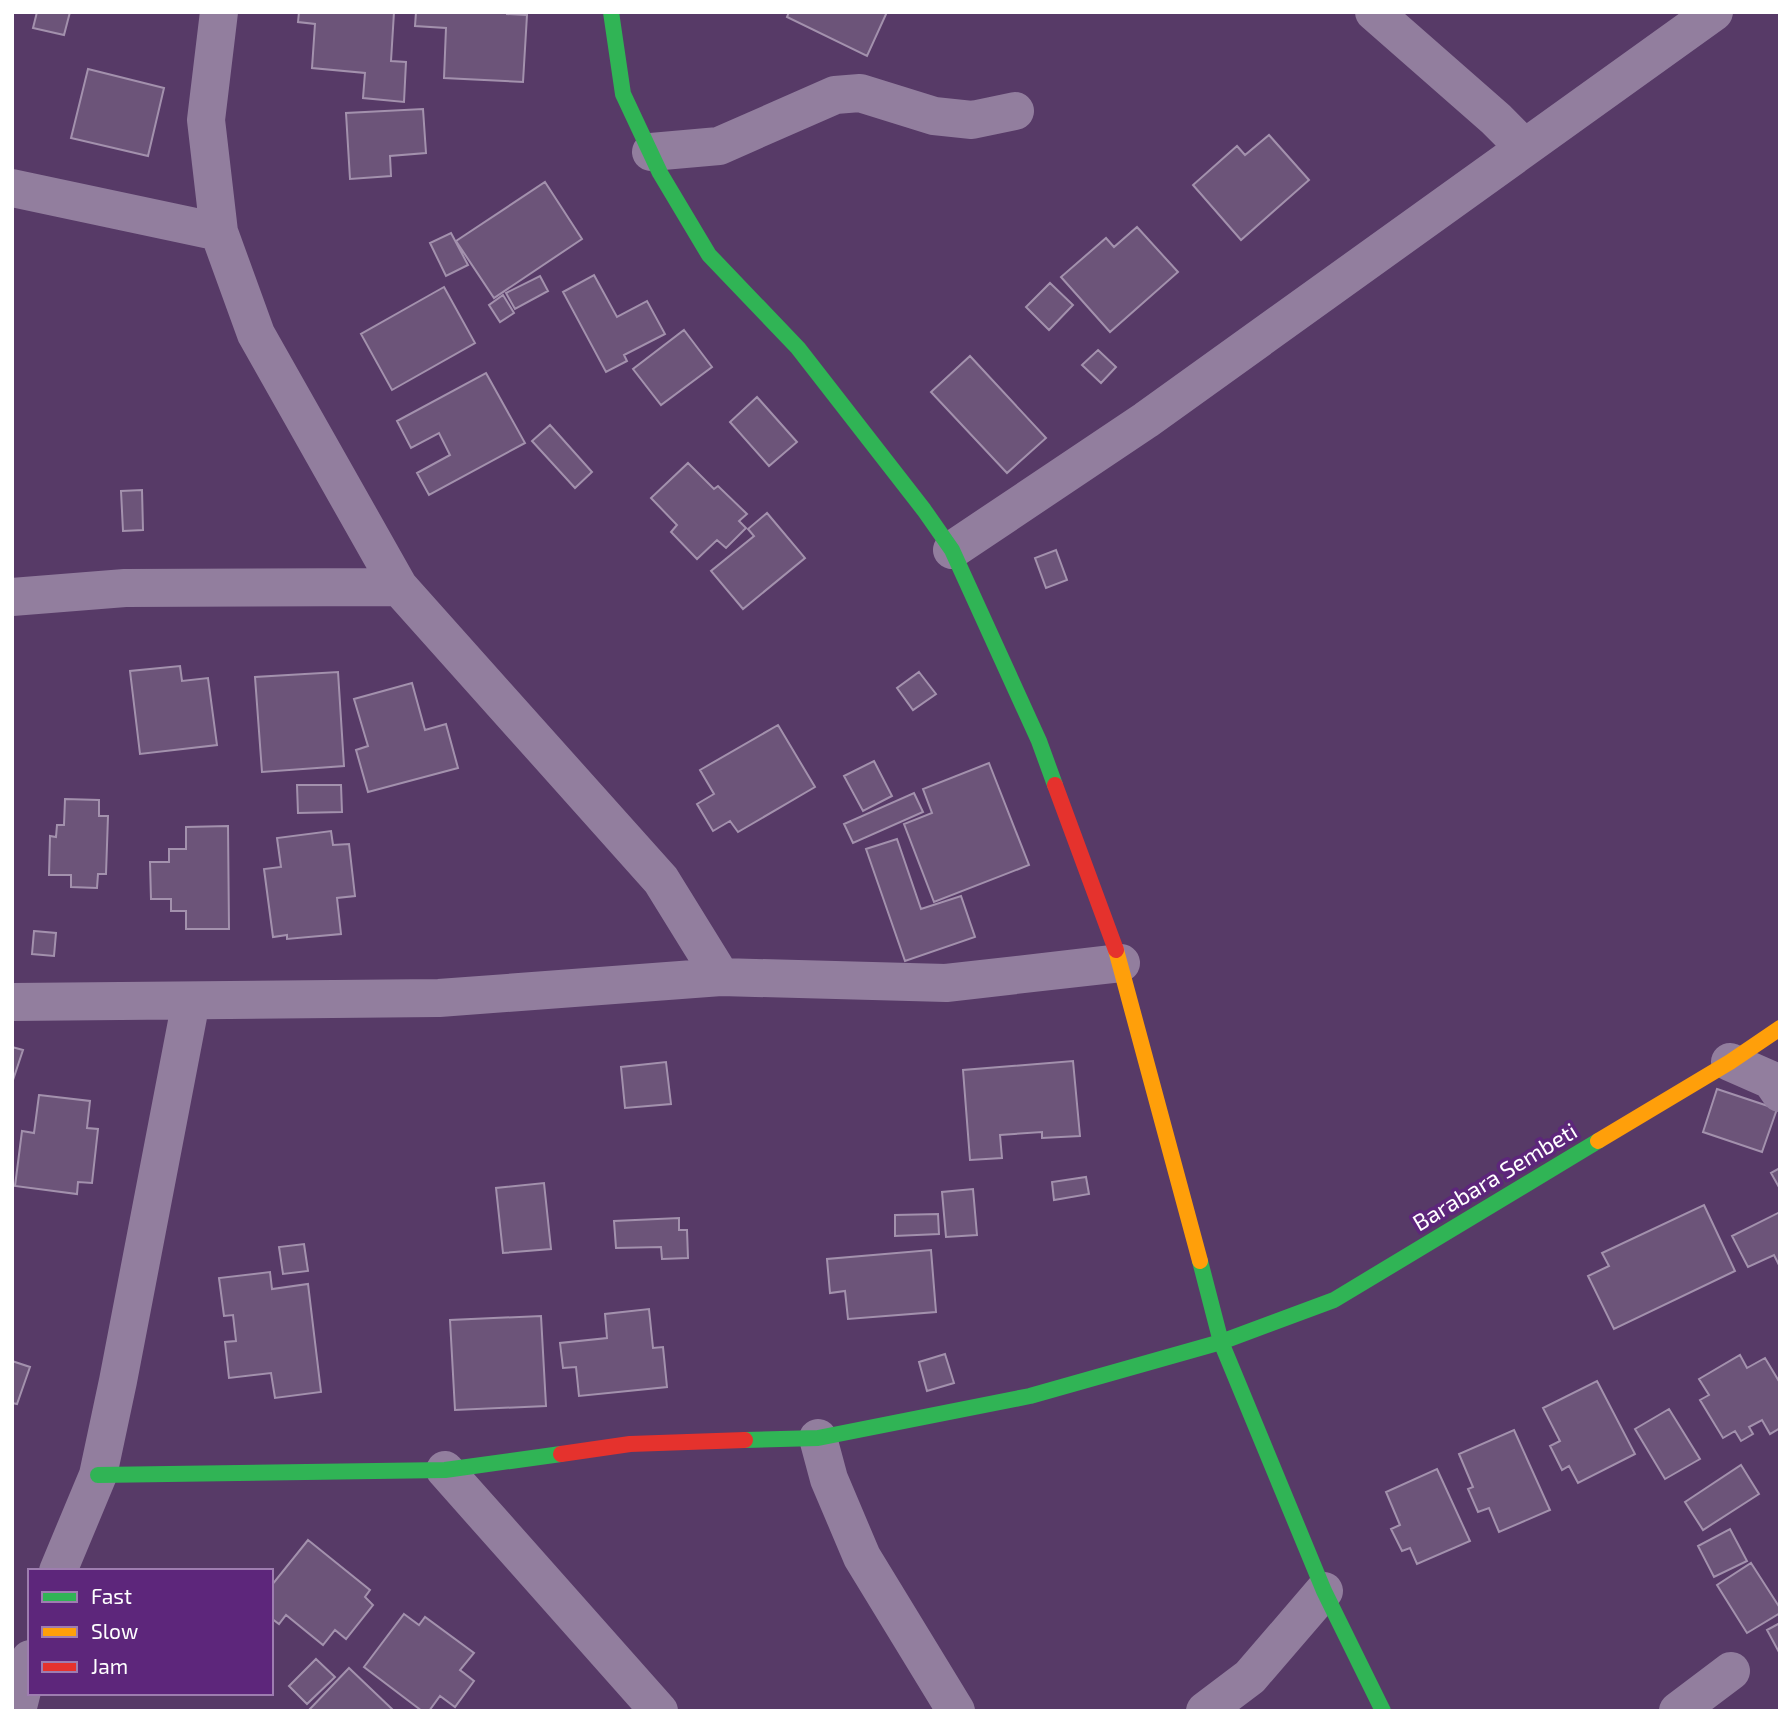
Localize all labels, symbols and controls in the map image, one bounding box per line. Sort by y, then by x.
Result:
street label: Barabara Sembeti [1407,1116,1582,1236]
legend [28,1569,273,1695]
text: Fast [91,1583,132,1608]
text: Slow [91,1618,138,1643]
text: Jam [91,1653,128,1678]

